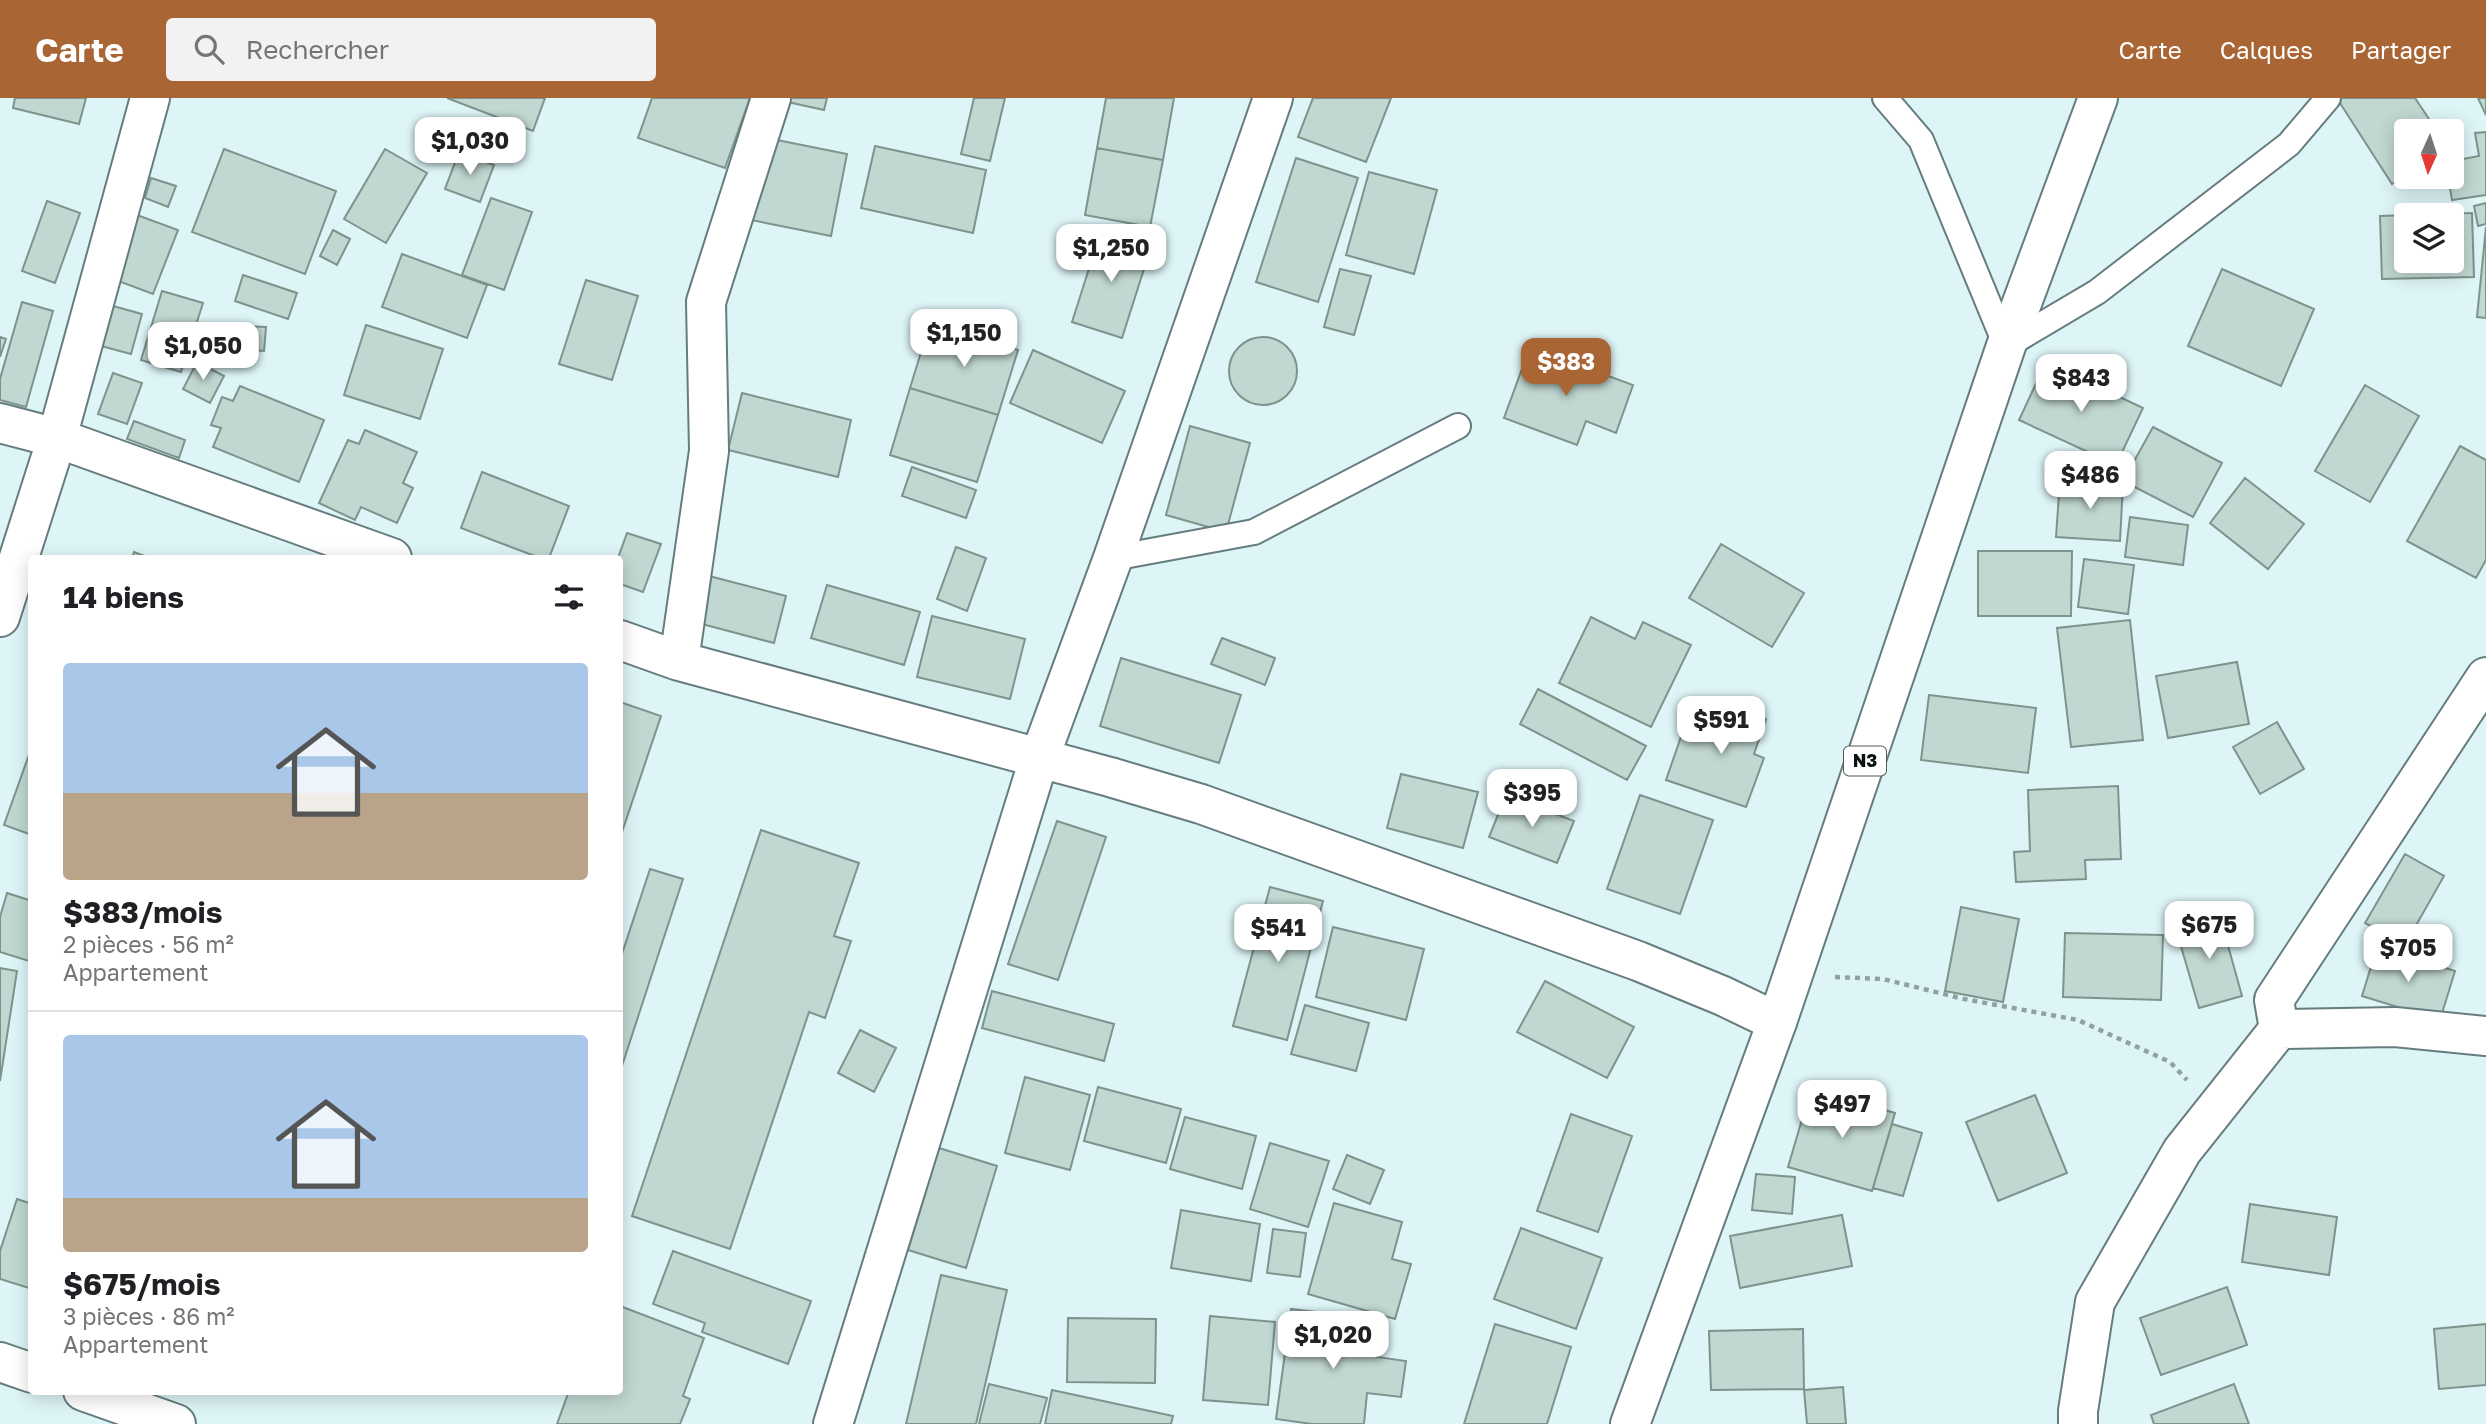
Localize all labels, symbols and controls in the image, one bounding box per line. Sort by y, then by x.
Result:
search box [166,18,656,81]
text: Carte [35,30,124,69]
icon: search [190,30,228,68]
text: Rechercher [246,34,389,65]
text: Carte [2118,35,2182,64]
text: Calques [2220,35,2313,64]
text: Partager [2351,35,2451,64]
pin: $1,030 [413,118,527,177]
north arrow [2394,119,2464,189]
map controls [2394,119,2464,273]
text: $1,030 [431,126,509,154]
button: layers [2394,203,2464,273]
pin: $1,250 [1054,225,1168,284]
text: $1,250 [1072,233,1150,261]
pin: $1,150 [907,310,1021,369]
text: $1,150 [926,318,1002,346]
pin: $1,050 [146,322,260,382]
text: $1,050 [164,331,242,359]
pin: $383 [1525,338,1607,398]
text: $383 [1537,347,1595,375]
pin: $843 [2040,354,2122,414]
text: $843 [2052,363,2110,391]
pin: $486 [2049,452,2131,511]
text: $486 [2060,460,2120,488]
icon: filters [550,578,588,616]
text: 14 biens [63,579,184,615]
pin: $591 [1680,696,1762,756]
text: $591 [1693,705,1749,733]
icon: home [263,709,389,835]
road number: N3 [1844,746,1886,776]
pin: $395 [1491,770,1573,829]
text: $395 [1503,778,1561,806]
text: $383/mois [63,894,223,930]
pin: $675 [2168,902,2250,961]
pin: $541 [1237,904,1319,964]
text: $675 [2181,910,2237,938]
text: $541 [1250,913,1306,941]
pin: $705 [2367,924,2449,984]
text: 2 pièces · 56 m² [63,930,234,958]
text: $705 [2380,933,2436,961]
text: Appartement [63,958,208,986]
pin: $497 [1801,1080,1883,1140]
icon: home [263,1081,389,1207]
text: $497 [1814,1089,1870,1117]
text: $675/mois [63,1266,220,1302]
text: 3 pièces · 86 m² [63,1302,235,1330]
pin: $1,020 [1276,1312,1390,1371]
text: $1,020 [1294,1320,1372,1348]
text: Appartement [63,1330,208,1358]

